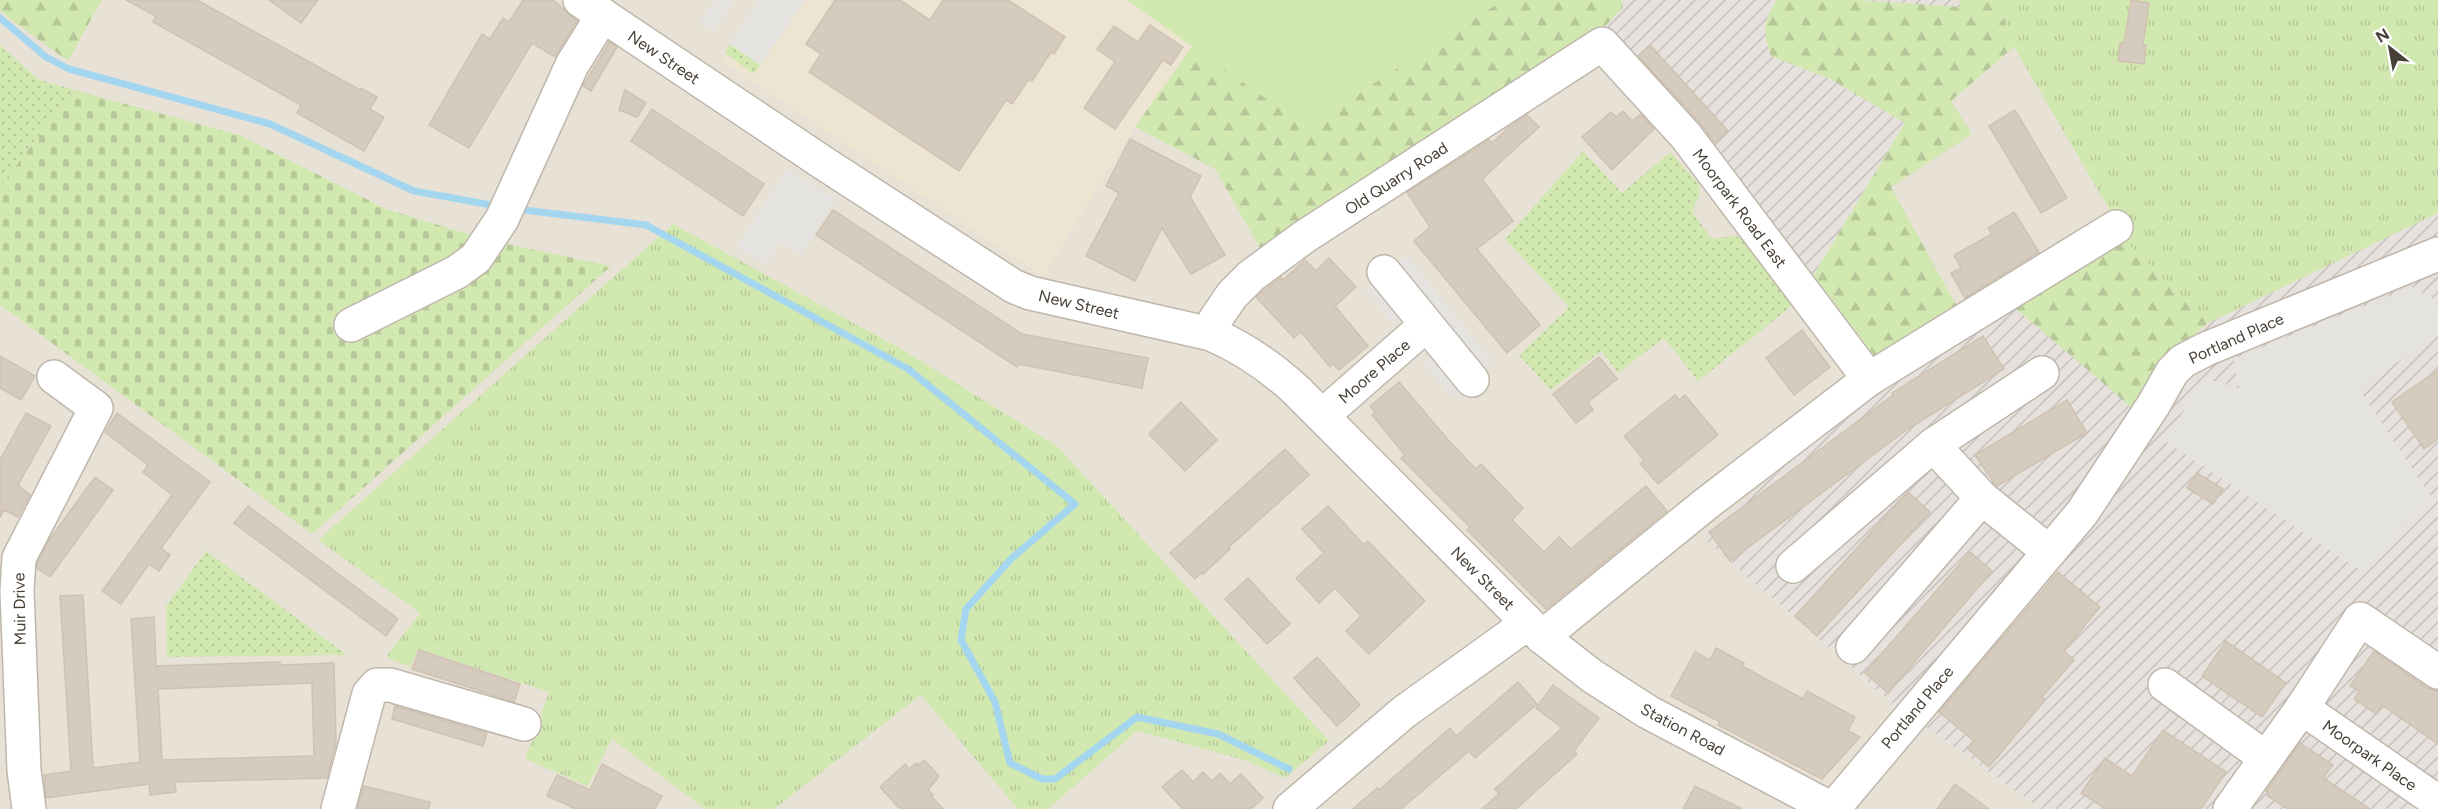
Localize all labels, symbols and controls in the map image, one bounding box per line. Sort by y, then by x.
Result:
north arrow [2360,18,2420,78]
text: N [2372,24,2393,47]
street label: New Street [624,27,703,88]
street label: Old Quarry Road [1341,138,1451,219]
street label: Moorpark Road East [1689,145,1791,272]
street label: New Street [1037,286,1121,323]
street label: Portland Place [2186,309,2287,368]
street label: Moore Place [1335,335,1414,408]
street label: New Street [1447,543,1518,614]
street label: Muir Drive [9,572,30,645]
street label: Portland Place [1877,662,1958,753]
street label: Station Road [1637,699,1728,760]
street label: Moorpark Place [2319,716,2421,795]

